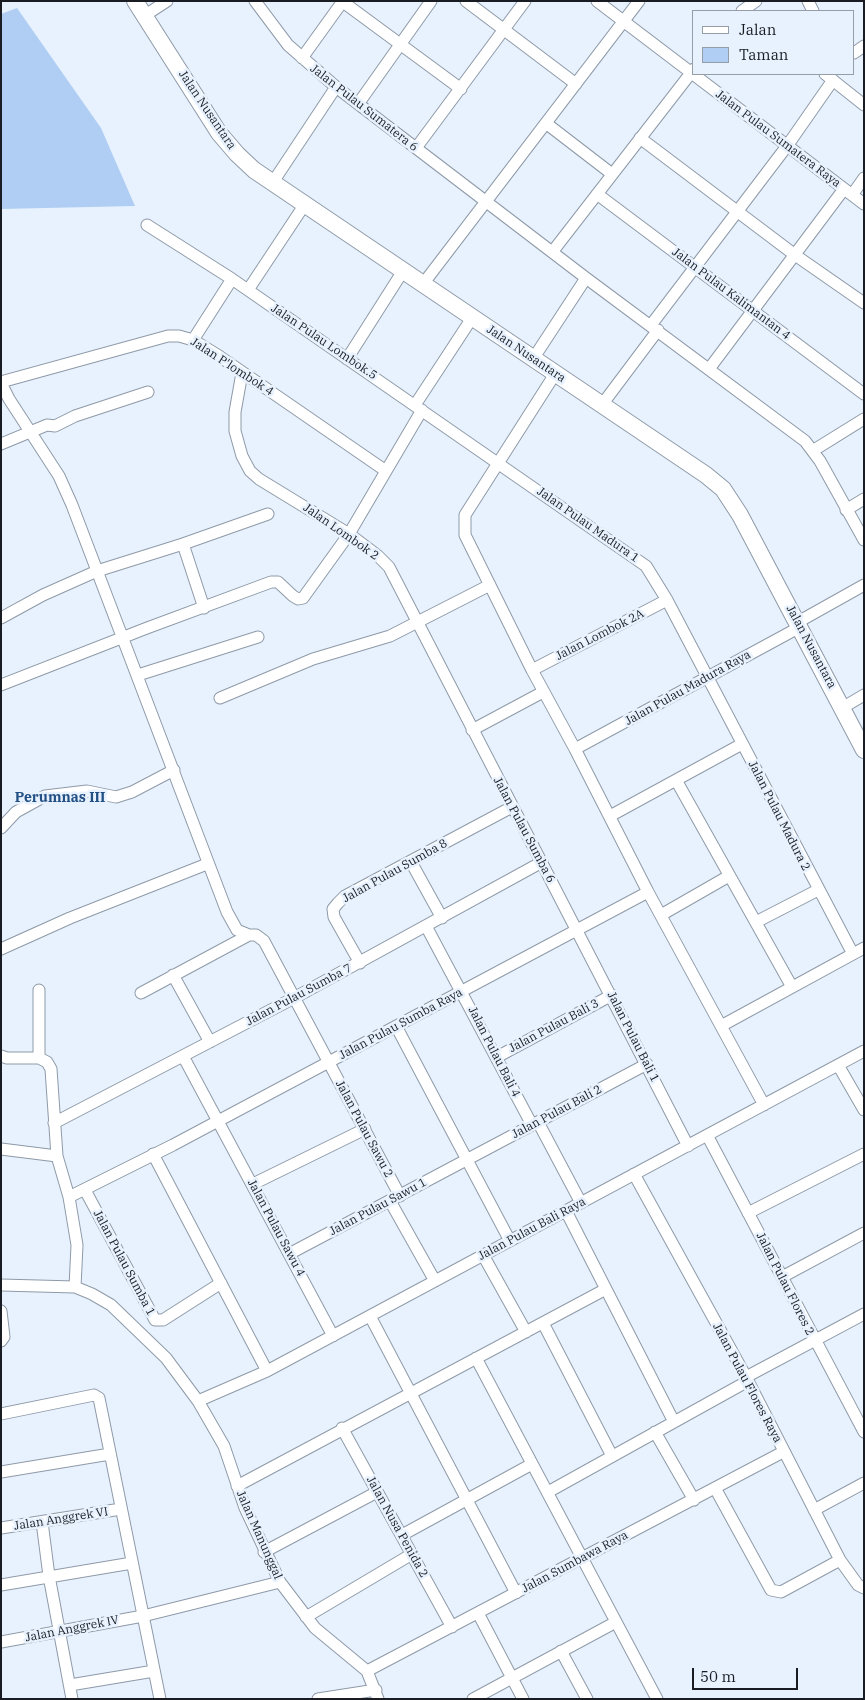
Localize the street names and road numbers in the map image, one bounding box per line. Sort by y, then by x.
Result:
street label: Jalan Pulau Sumatera 6 [307,61,421,155]
street label: Jalan Nusantara [175,68,239,152]
street label: Jalan Pulau Sumatera Raya [713,87,843,191]
street label: Jalan Pulau Kalimantan 4 [669,245,793,343]
street label: Jalan Pulau Lombok.5 [268,301,380,383]
street label: Jalan Nusantara [484,322,568,386]
street label: Jalan P'lombok 4 [188,335,276,399]
street label: Jalan Pulau Madura 1 [534,484,642,566]
street label: Jalan Lombok 2 [300,501,382,563]
street label: Jalan Nusantara [783,603,839,691]
street label: Jalan Lombok 2A [553,607,647,663]
street label: Jalan Pulau Madura Raya [623,647,753,729]
street label: Jalan Pulau Madura 2 [745,759,813,873]
street label: Jalan Pulau Sumba 6 [490,775,558,885]
street label: Jalan Pulau Sumba 8 [340,836,450,906]
street label: Jalan Pulau Sumba 7 [244,961,354,1029]
street label: Jalan Pulau Sumba Raya [337,985,465,1063]
street label: Jalan Pulau Bali 1 [604,989,662,1085]
street label: Jalan Pulau Bali 3 [507,996,601,1056]
street label: Jalan Pulau Bali 4 [465,1004,523,1100]
street label: Jalan Pulau Sawu 2 [332,1078,396,1180]
street label: Jalan Pulau Bali 2 [510,1082,604,1142]
street label: Jalan Pulau Sawu 1 [327,1175,429,1239]
street label: Jalan Pulau Sawu 4 [244,1177,308,1279]
street label: Jalan Pulau Bali Raya [476,1195,588,1263]
street label: Jalan Pulau Sumba 1 [90,1208,158,1318]
street label: Jalan Pulau Flores 2 [753,1230,817,1338]
street label: Jalan Pulau Flores Raya [709,1321,785,1445]
street label: Jalan Nusa Penida 2 [363,1474,431,1580]
street label: Jalan Manunggal [233,1488,285,1582]
street label: Jalan Anggrek VI [13,1504,109,1534]
street label: Jalan Sumbawa Raya [519,1528,631,1596]
street label: Jalan Anggrek IV [24,1613,120,1645]

